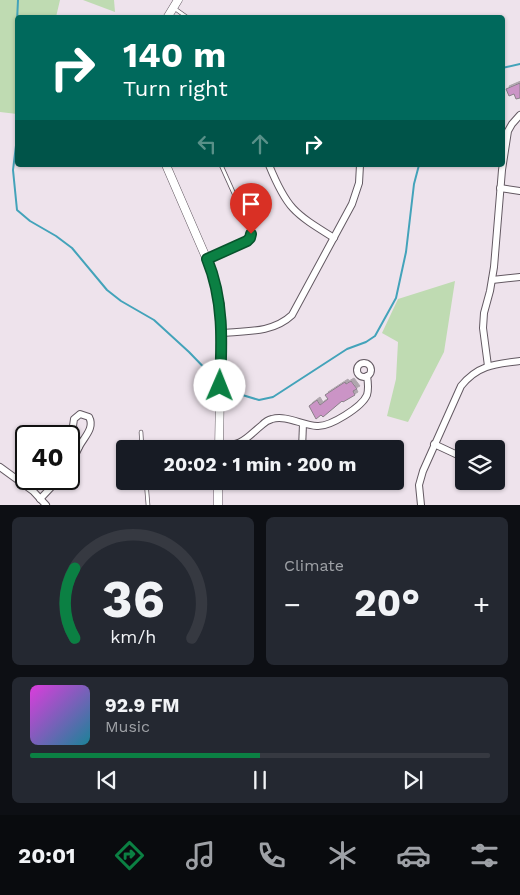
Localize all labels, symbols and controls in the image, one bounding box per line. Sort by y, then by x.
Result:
text: 140 m [123,34,226,76]
icon: right [40,35,105,100]
text: Turn right [123,76,228,101]
icon: left [193,130,221,158]
icon: ahead [246,130,274,158]
icon: right [299,130,327,158]
pin [230,183,272,234]
icon: arrive [237,190,265,218]
position arrow [193,359,245,411]
speed limit sign: 40 [15,425,80,490]
map controls [455,440,505,490]
button: layers [455,440,505,490]
text: 20:02 · 1 min · 200 m [164,453,356,476]
text: Climate [284,556,344,575]
text: 36 [102,569,164,630]
text: 20° [354,581,420,625]
text: − [284,588,301,621]
text: + [473,588,490,621]
text: km/h [110,626,156,647]
text: 92.9 FM [105,694,180,717]
text: Music [105,717,150,736]
icon: previous [93,766,121,794]
icon: pause [246,766,274,794]
icon: next [399,766,427,794]
icon: directions [112,838,147,873]
icon: music [183,838,218,873]
icon: phone [254,838,289,873]
icon: climate [325,838,360,873]
icon: car [396,838,431,873]
icon: filters [467,838,502,873]
text: 20:01 [18,843,76,868]

